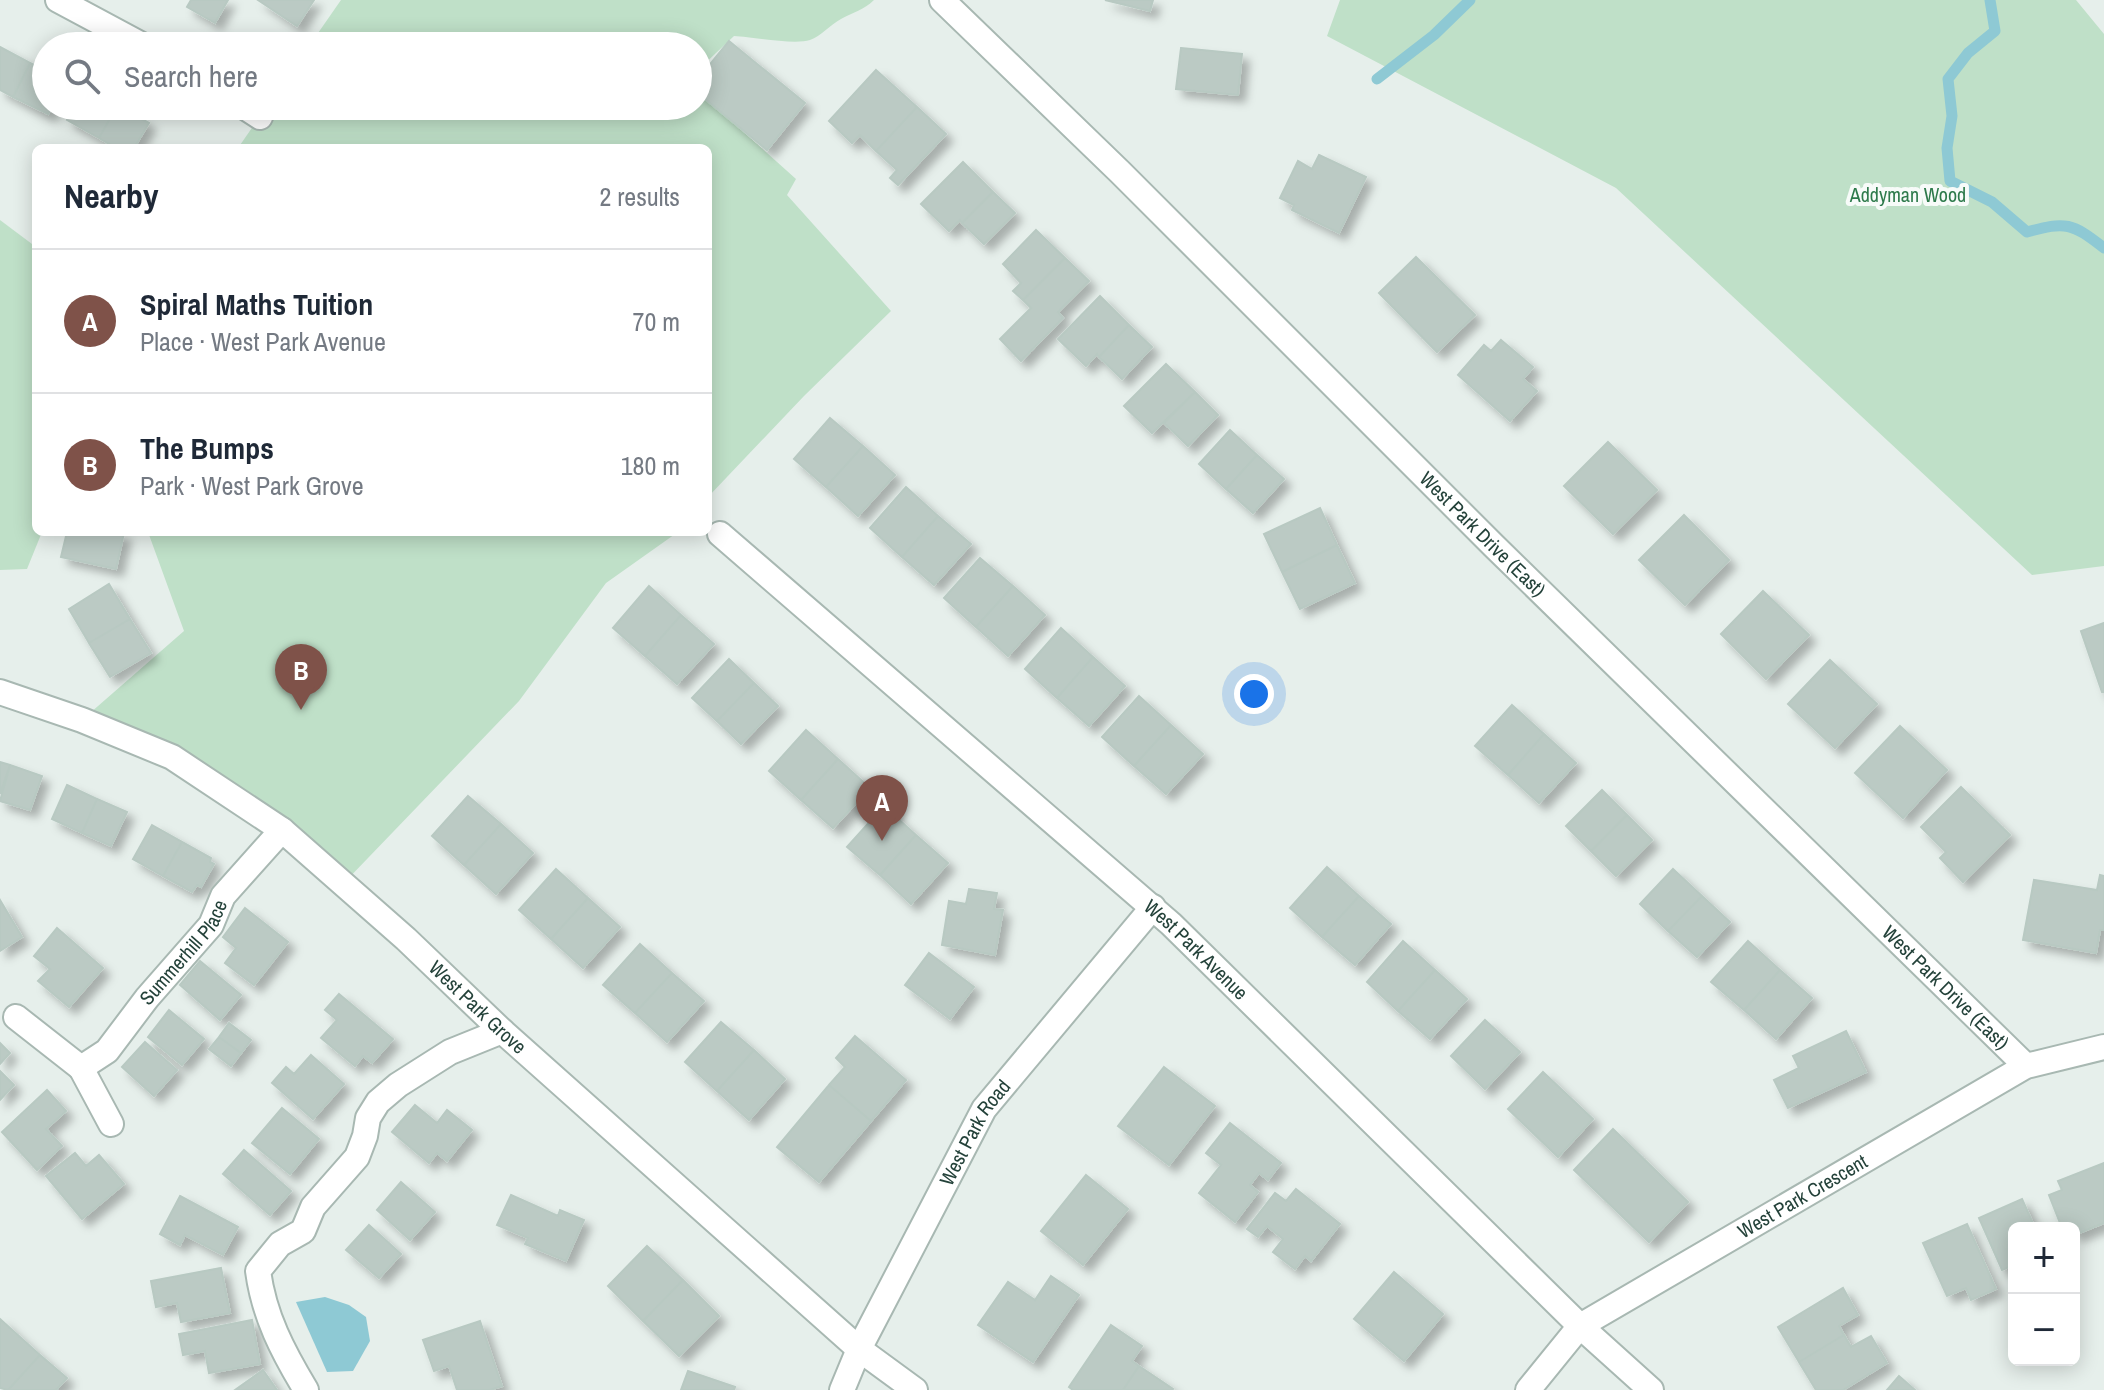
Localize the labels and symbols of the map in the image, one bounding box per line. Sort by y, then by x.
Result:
park label: Addyman Wood [1849,181,1966,208]
street label: West Park Drive (East) [1414,465,1552,602]
pin: B [275,644,327,710]
your location [1234,674,1274,714]
pin: A [856,775,908,841]
street label: West Park Avenue [1139,893,1254,1005]
street label: Summerhill Place [133,895,233,1011]
street label: West Park Drive (East) [1877,919,2015,1055]
street label: West Park Grove [423,954,532,1060]
street label: West Park Road [933,1073,1016,1190]
street label: West Park Crescent [1733,1147,1872,1244]

